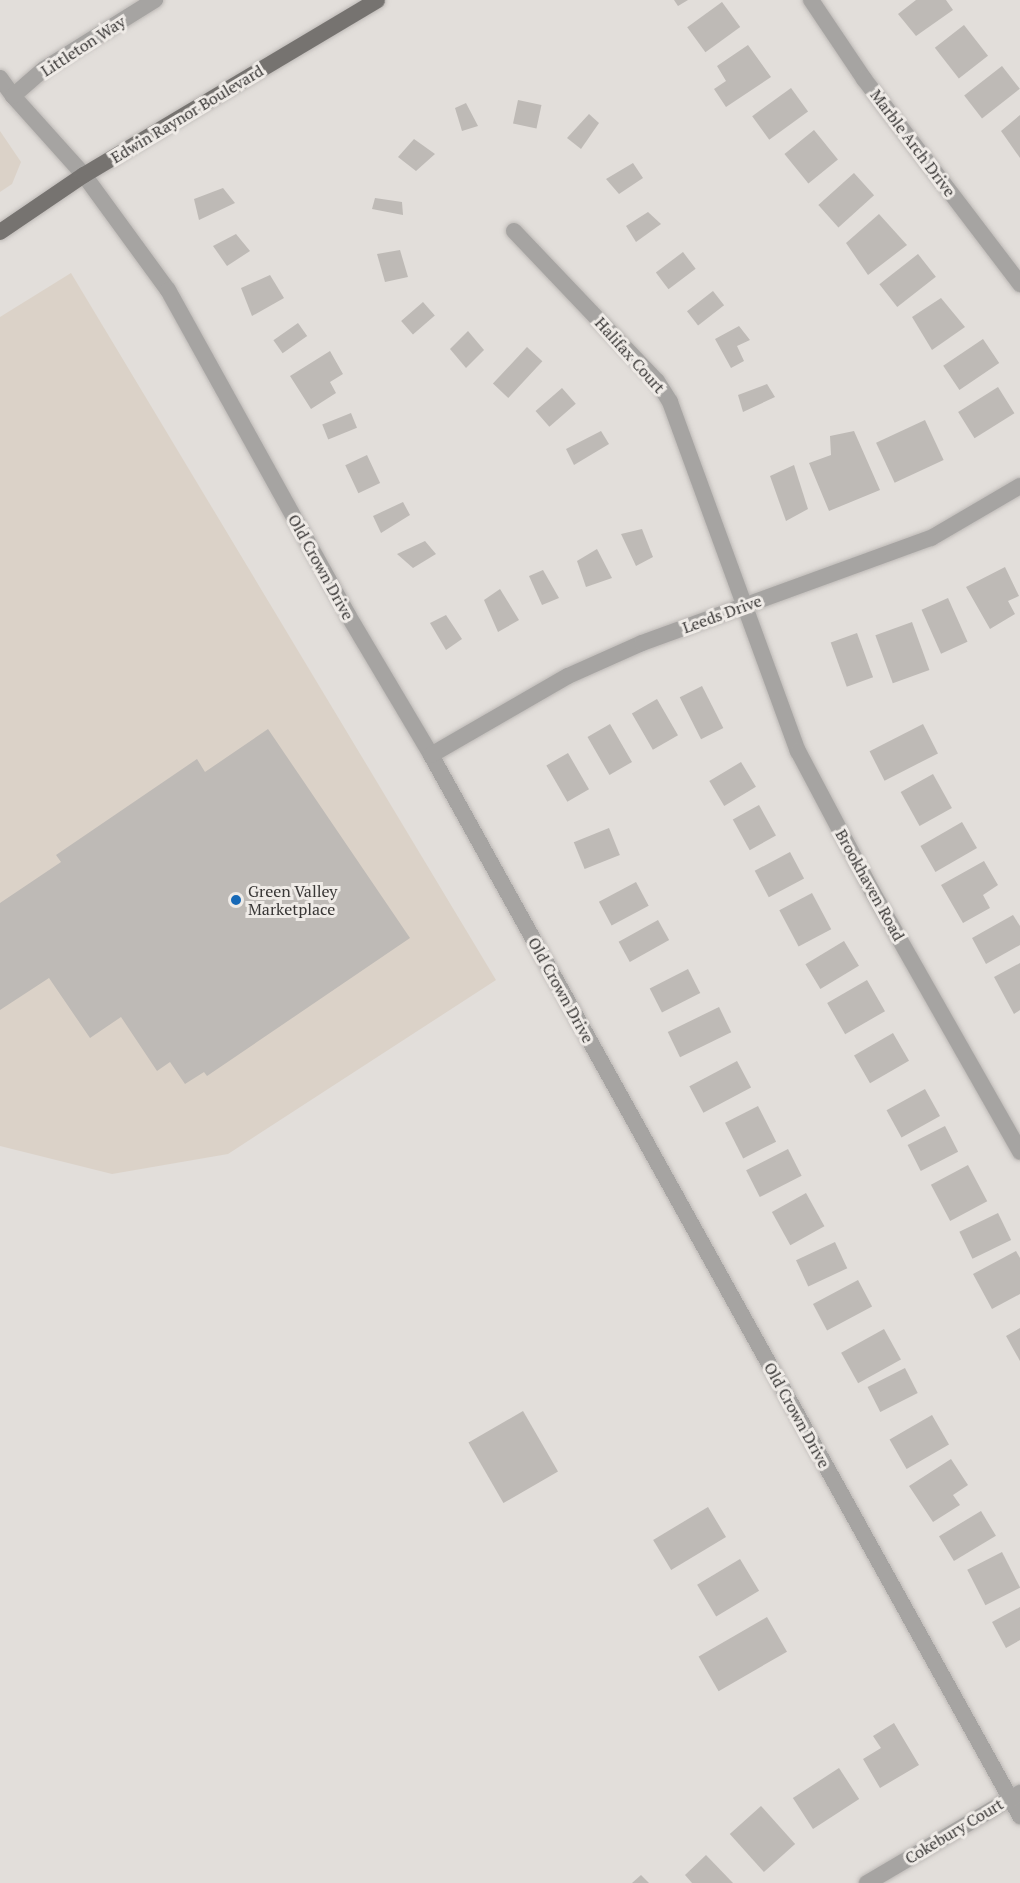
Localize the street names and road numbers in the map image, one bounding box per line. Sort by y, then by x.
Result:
street label: Littleton Way [37,12,129,80]
street label: Edwin Raynor Boulevard [107,61,267,167]
street label: Marble Arch Drive [866,85,960,201]
street label: Halifax Court [591,313,669,397]
street label: Old Crown Drive [284,511,358,623]
street label: Leeds Drive [680,591,764,637]
street label: Brookhaven Road [831,826,909,944]
street label: Old Crown Drive [524,934,598,1046]
street label: Old Crown Drive [760,1359,834,1471]
street label: Cokebury Court [901,1794,1007,1868]

